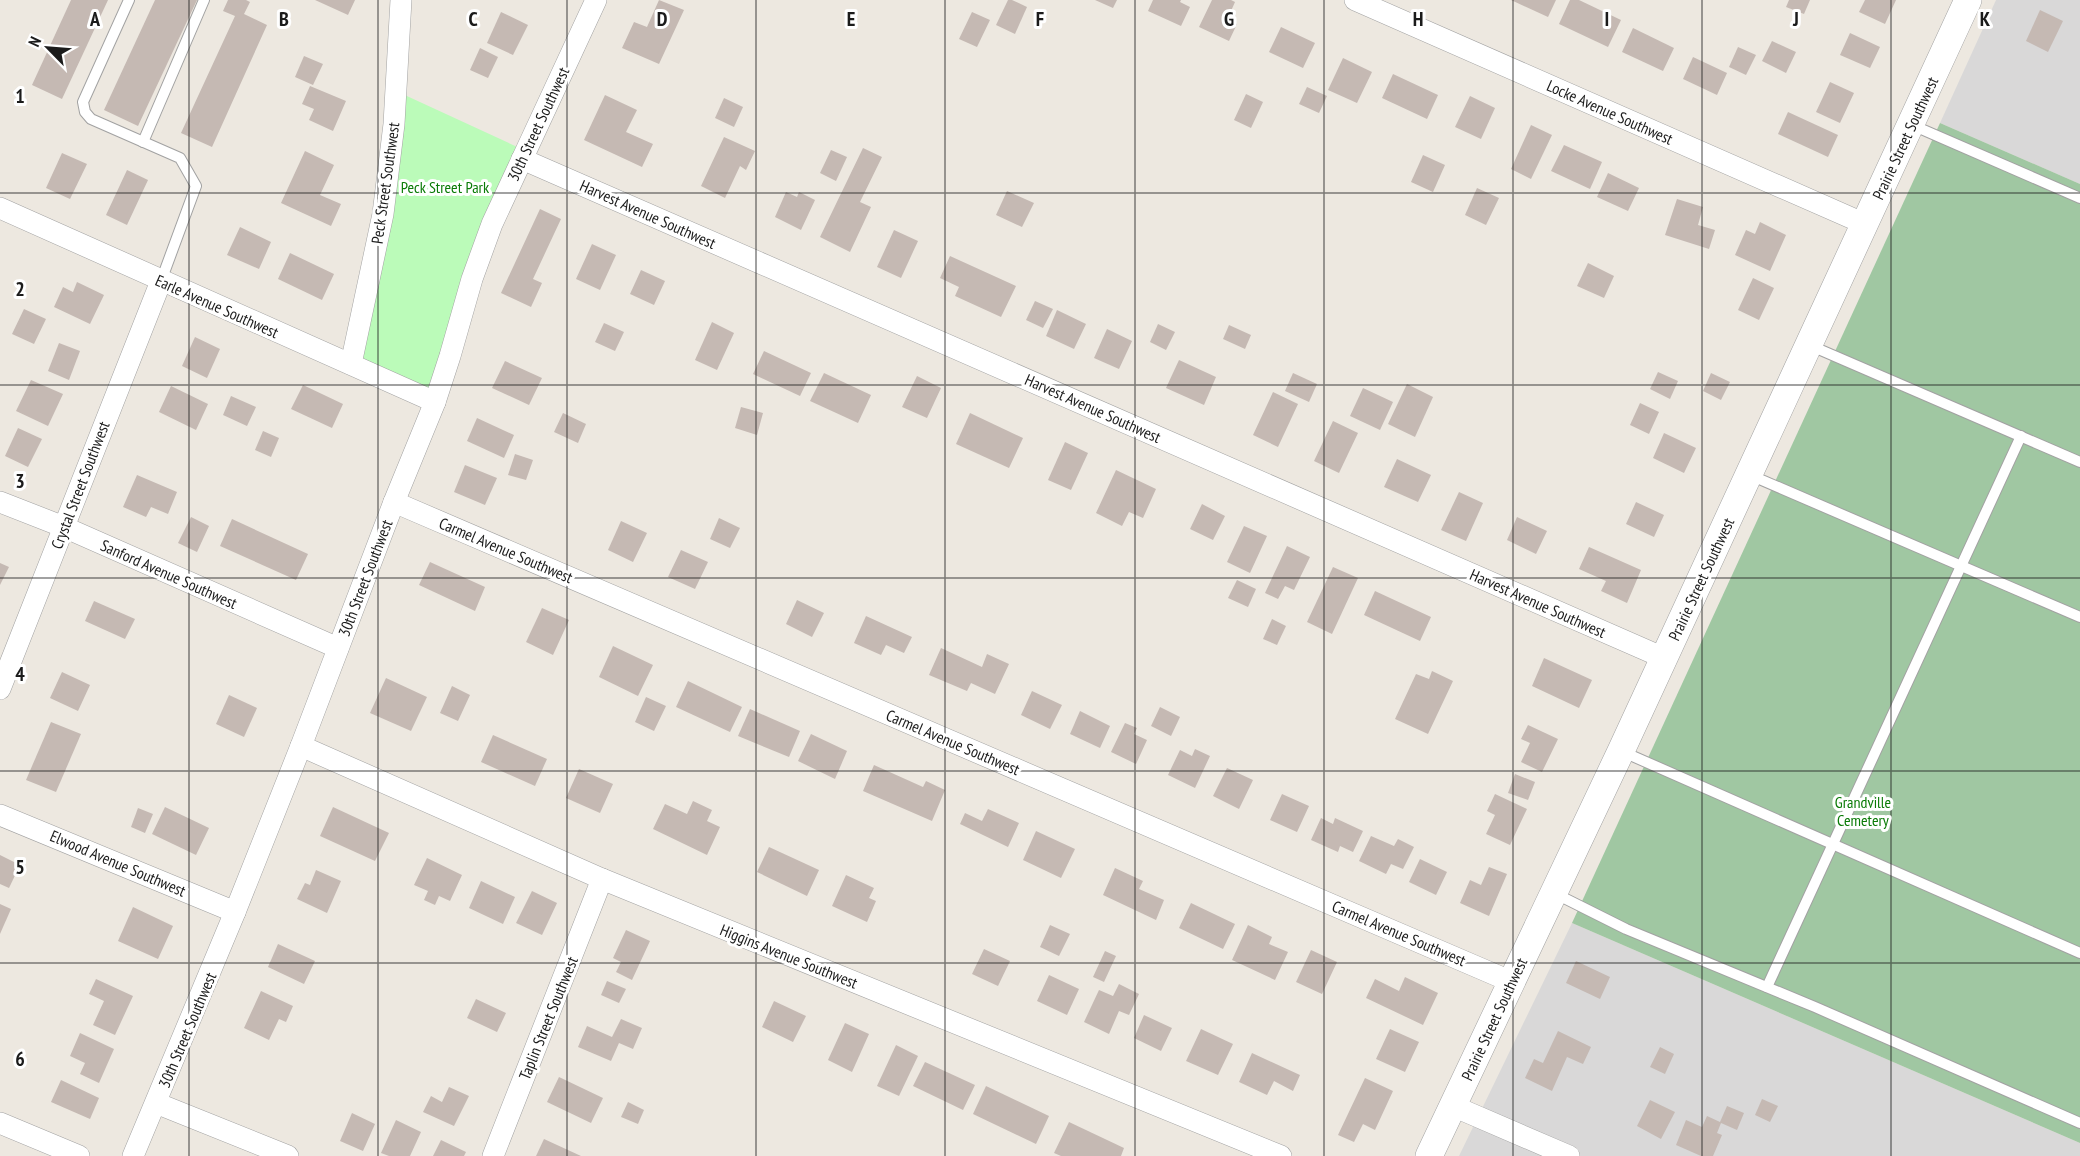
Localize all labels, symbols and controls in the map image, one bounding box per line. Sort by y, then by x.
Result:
text: A [89,6,101,32]
text: B [279,6,289,32]
text: C [468,6,478,32]
text: D [657,6,668,32]
text: E [847,6,855,32]
text: F [1036,6,1044,32]
text: G [1224,6,1234,32]
text: H [1413,6,1423,32]
text: I [1605,6,1609,32]
text: J [1792,6,1799,32]
text: K [1980,6,1991,32]
north arrow [18,18,78,78]
text: N [24,34,45,50]
street label: 30th Street Southwest [503,63,573,184]
street label: Prairie Street Southwest [1868,73,1942,203]
street label: Locke Avenue Southwest [1544,75,1677,149]
text: 1 [15,83,25,109]
street label: Peck Street Southwest [367,120,404,245]
street label: Harvest Avenue Southwest [577,175,720,253]
park label: Peck Street Park [401,177,490,197]
street label: Earle Avenue Southwest [152,270,282,342]
text: 2 [15,276,25,302]
street label: Harvest Avenue Southwest [1022,369,1165,447]
street label: Crystal Street Southwest [46,418,114,552]
text: 3 [15,468,25,494]
street label: Carmel Avenue Southwest [436,513,576,587]
street label: Prairie Street Southwest [1664,514,1738,644]
street label: 30th Street Southwest [334,516,397,639]
street label: Sanford Avenue Southwest [98,535,241,613]
street label: Harvest Avenue Southwest [1467,564,1610,642]
text: 4 [15,661,25,687]
street label: Carmel Avenue Southwest [883,705,1023,779]
park label: Grandville Cemetery [1835,792,1891,830]
street label: Elwood Avenue Southwest [47,825,189,901]
text: 5 [15,854,25,880]
street label: Carmel Avenue Southwest [1329,896,1469,970]
street label: Higgins Avenue Southwest [717,919,861,993]
street label: Taplin Street Southwest [514,953,582,1083]
street label: Prairie Street Southwest [1457,954,1531,1084]
street label: 30th Street Southwest [154,969,221,1091]
text: 6 [15,1046,25,1072]

